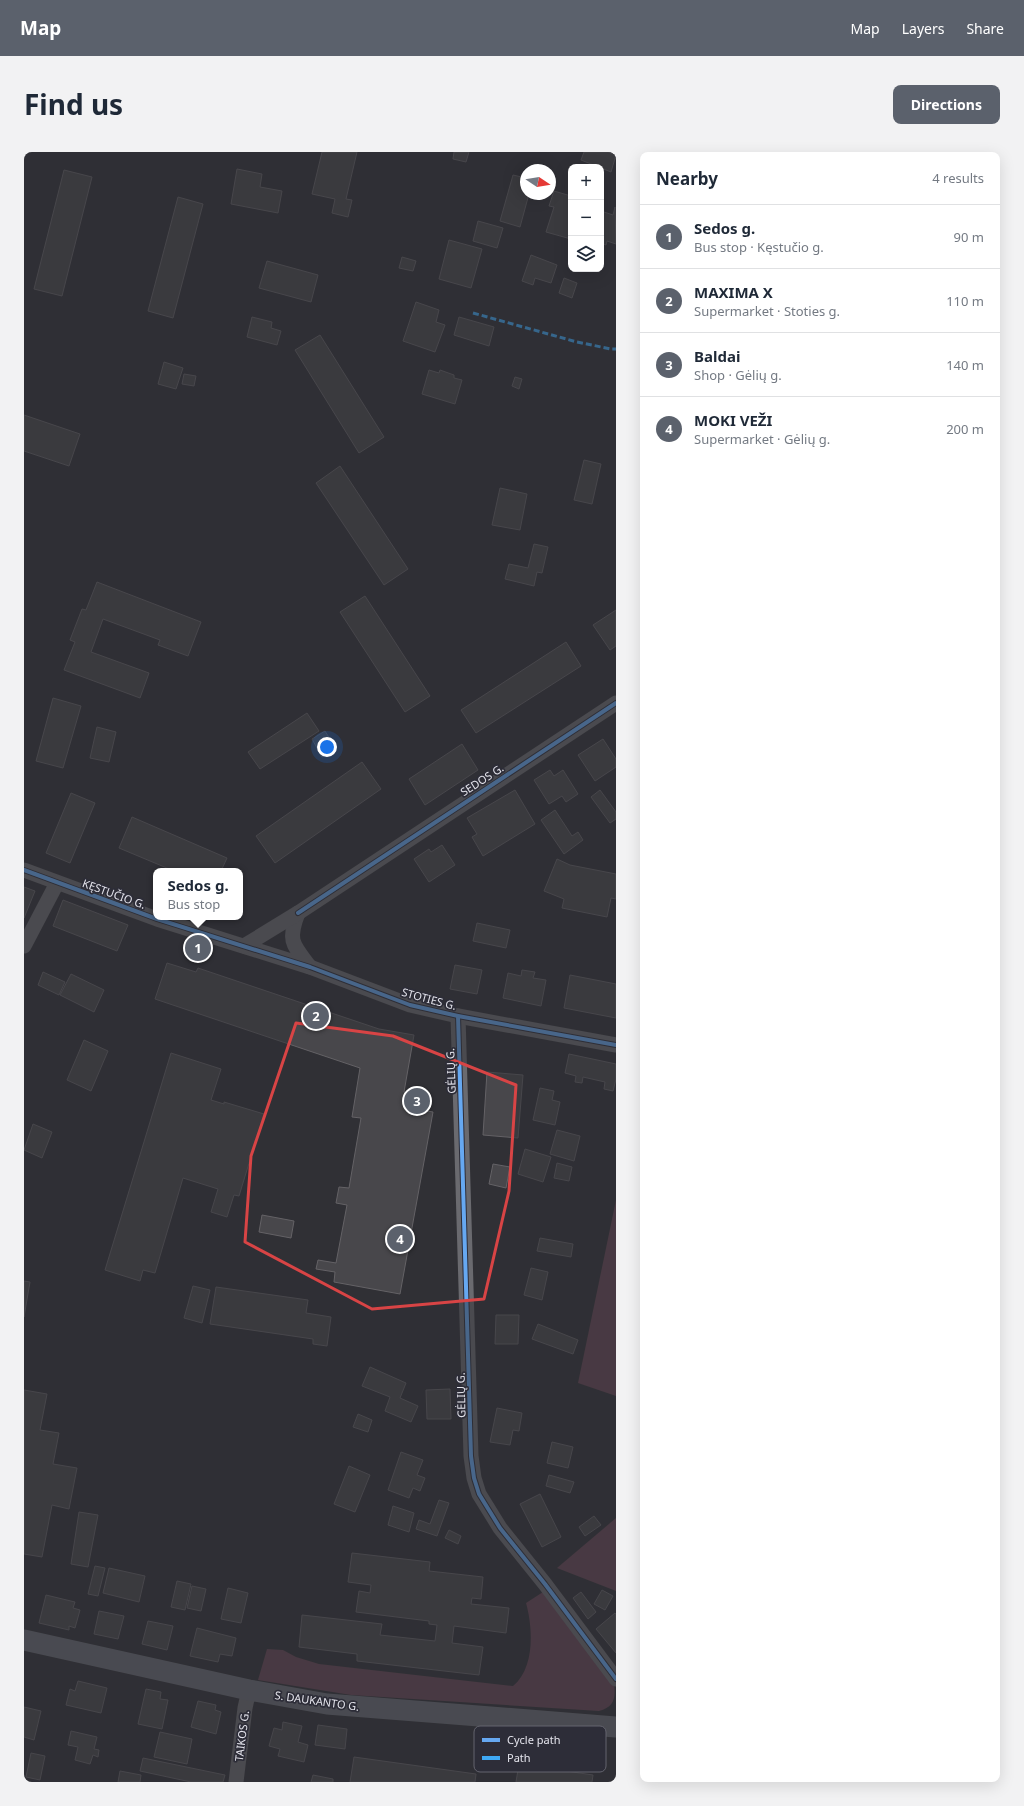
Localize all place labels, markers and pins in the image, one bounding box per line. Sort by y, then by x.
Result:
pin: 1 [185,933,211,963]
pin: 2 [303,1001,329,1031]
pin: 3 [404,1086,430,1116]
pin: 4 [387,1224,413,1254]

